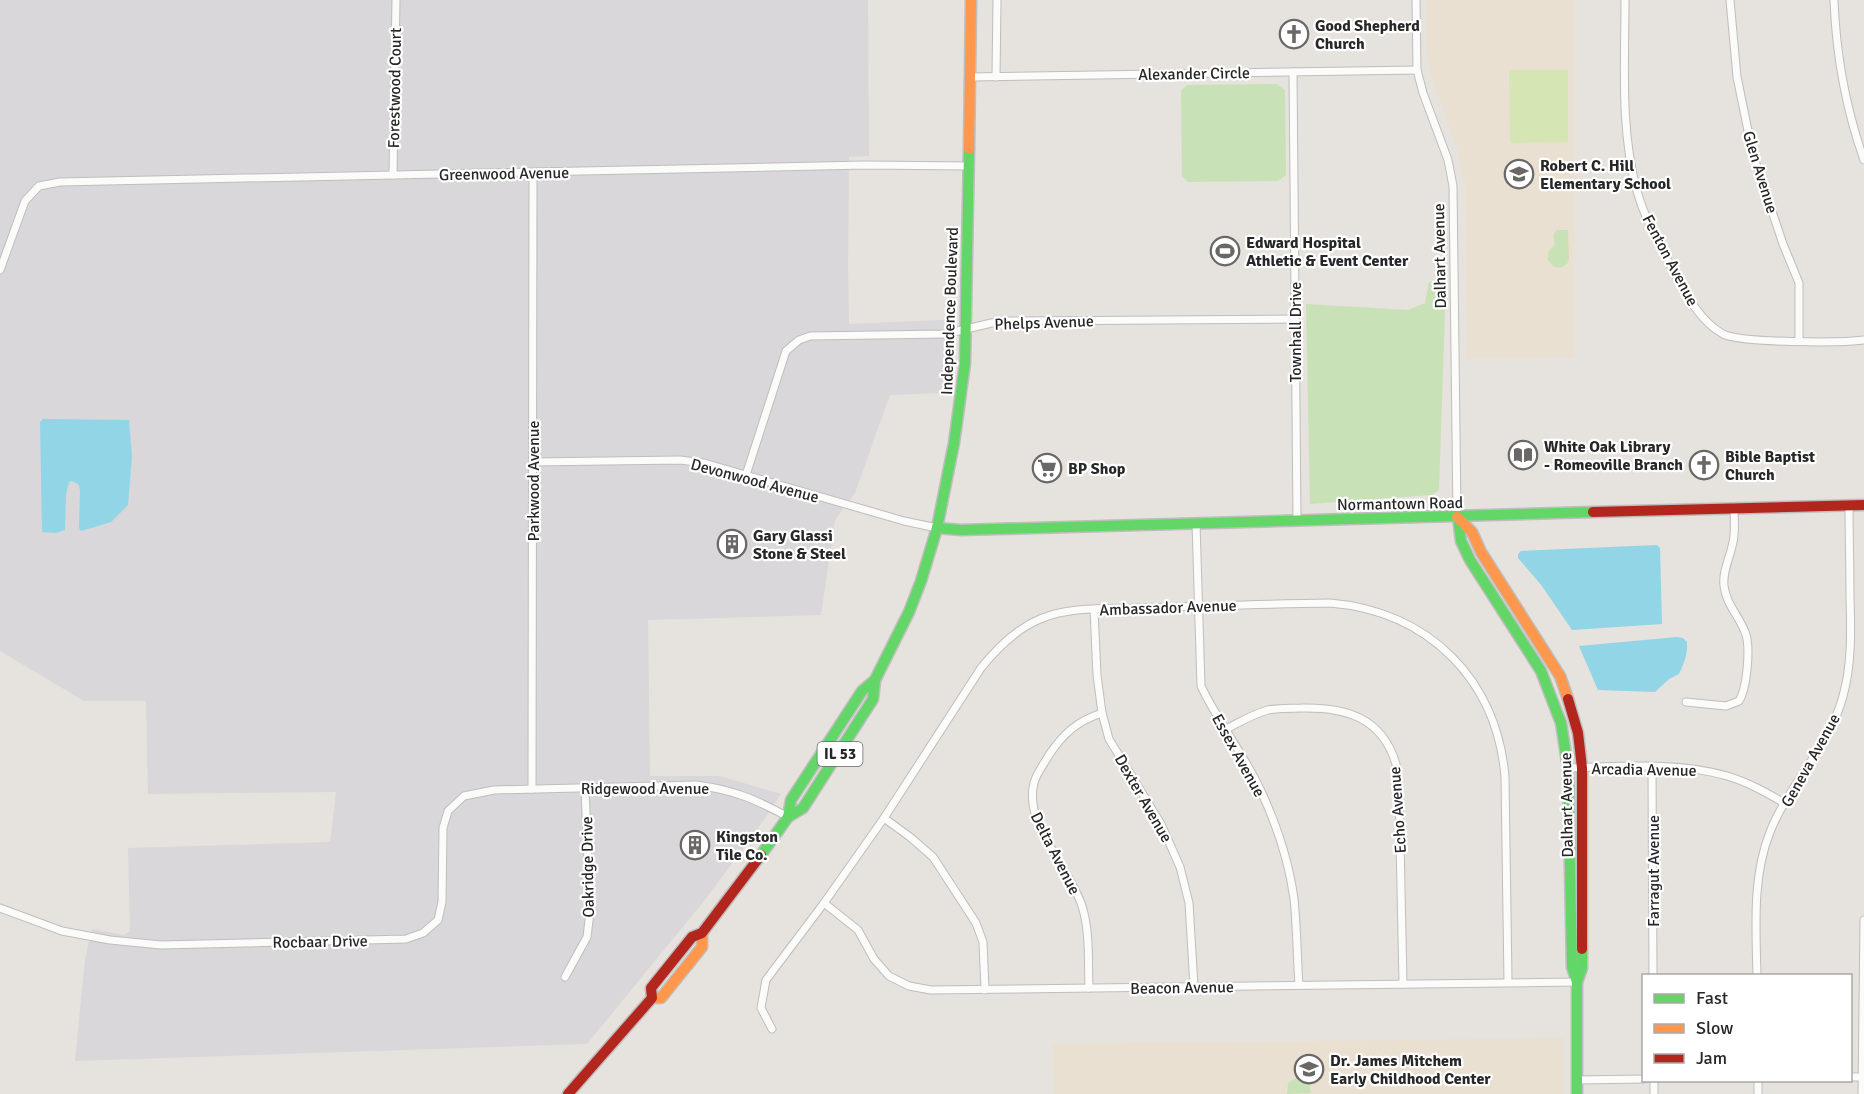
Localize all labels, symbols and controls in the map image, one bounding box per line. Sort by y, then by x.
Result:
place label: Good Shepherd Church [1315,16,1420,54]
church icon: Good Shepherd Church [1278,18,1310,50]
street label: Forestwood Court [384,27,406,149]
street label: Alexander Circle [1138,63,1250,85]
street label: Glen Avenue [1738,129,1782,216]
place label: Robert C. Hill Elementary School [1540,156,1671,194]
school or university icon: Robert C. Hill Elementary School [1503,158,1535,190]
street label: Greenwood Avenue [439,163,569,185]
street label: Dalhart Avenue [1429,203,1451,309]
street label: Fenton Avenue [1638,211,1703,310]
street label: Independence Boulevard [937,227,963,395]
place label: Edward Hospital Athletic & Event Center [1246,233,1409,271]
sports icon: Edward Hospital Athletic & Event Center [1209,235,1241,267]
street label: Townhall Drive [1286,282,1306,382]
street label: Phelps Avenue [994,311,1094,335]
street label: Parkwood Avenue [524,421,544,541]
place label: White Oak Library - Romeoville Branch [1544,437,1683,475]
library icon: White Oak Library - Romeoville Branch [1507,439,1539,471]
place label: Bible Baptist Church [1725,447,1815,485]
church icon: Bible Baptist Church [1688,449,1720,481]
supermarket icon: BP Shop [1031,452,1063,484]
street label: Devonwood Avenue [688,454,821,508]
place label: BP Shop [1068,459,1126,479]
street label: Normantown Road [1337,493,1463,515]
place label: Gary Glassi Stone & Steel [753,526,846,564]
building icon: Gary Glassi Stone & Steel [716,528,748,560]
street label: Ambassador Avenue [1099,596,1237,620]
street label: Essex Avenue [1207,710,1269,801]
street label: Geneva Avenue [1777,710,1845,811]
road number: IL 53 [818,742,862,766]
street label: Dexter Avenue [1110,751,1176,846]
street label: Dalhart Avenue [1556,752,1578,858]
street label: Arcadia Avenue [1591,759,1697,781]
street label: Echo Avenue [1385,766,1411,854]
street label: Ridgewood Avenue [581,779,709,799]
street label: Delta Avenue [1026,809,1084,898]
street label: Farragut Avenue [1644,815,1664,927]
street label: Oakridge Drive [577,816,599,918]
place label: Kingston Tile Co. [716,827,778,865]
building icon: Kingston Tile Co. [679,829,711,861]
street label: Rocbaar Drive [272,931,368,953]
legend [1642,974,1852,1082]
street label: Beacon Avenue [1130,977,1234,999]
text: Fast [1696,987,1728,1009]
text: Slow [1696,1017,1733,1039]
text: Jam [1696,1047,1727,1069]
place label: Dr. James Mitchem Early Childhood Center [1330,1051,1491,1089]
school or university icon: Dr. James Mitchem Early Childhood Center [1293,1053,1325,1085]

